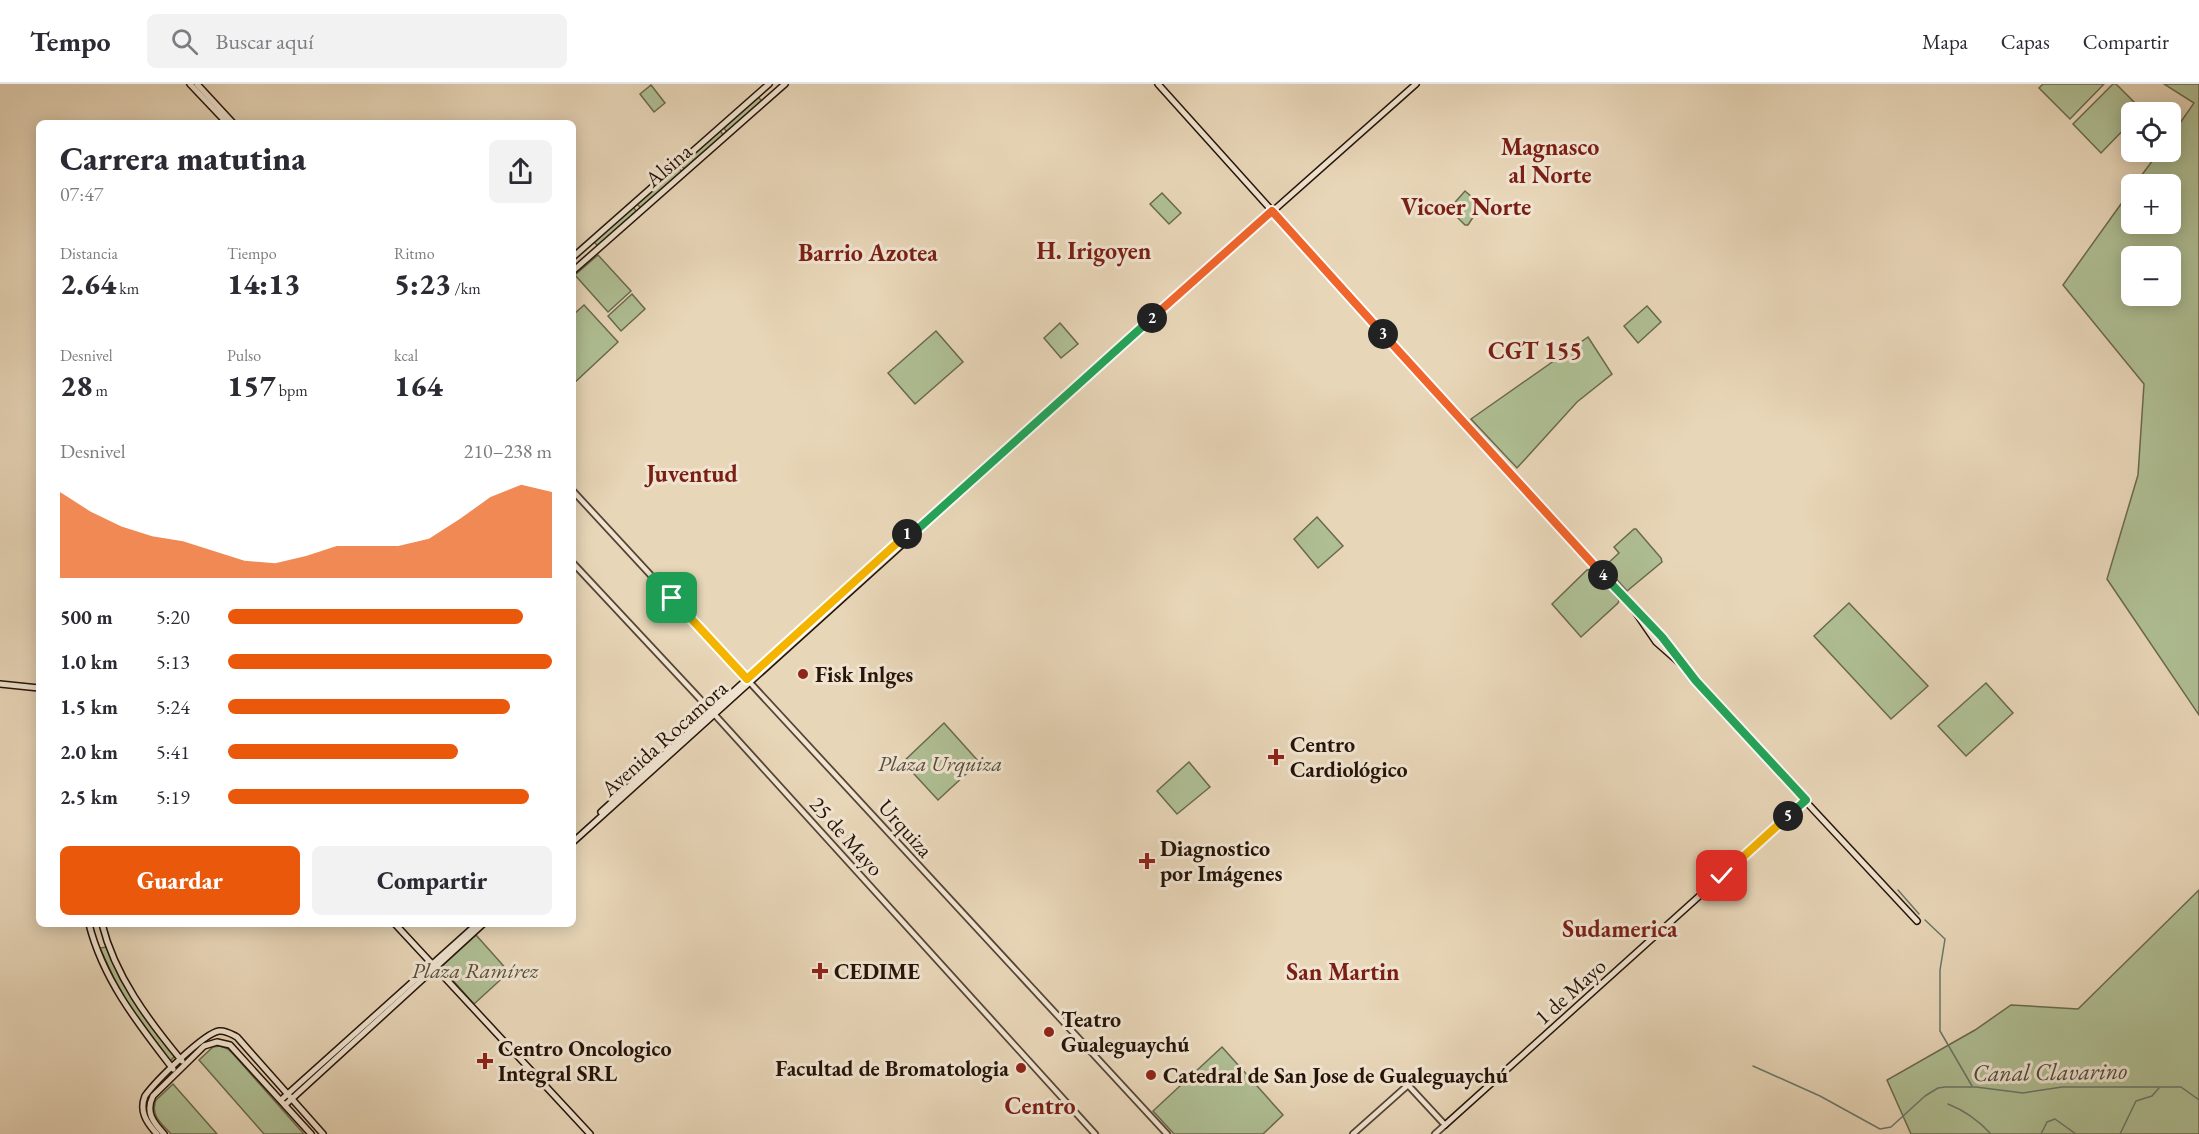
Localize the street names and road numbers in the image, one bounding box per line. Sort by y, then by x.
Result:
street label: Alsina [638,137,698,194]
street label: Avenida Rocamora [594,674,734,804]
street label: 25 de Mayo [803,790,890,882]
street label: Urquiza [872,793,940,864]
street label: 1 de Mayo [1528,951,1612,1031]

